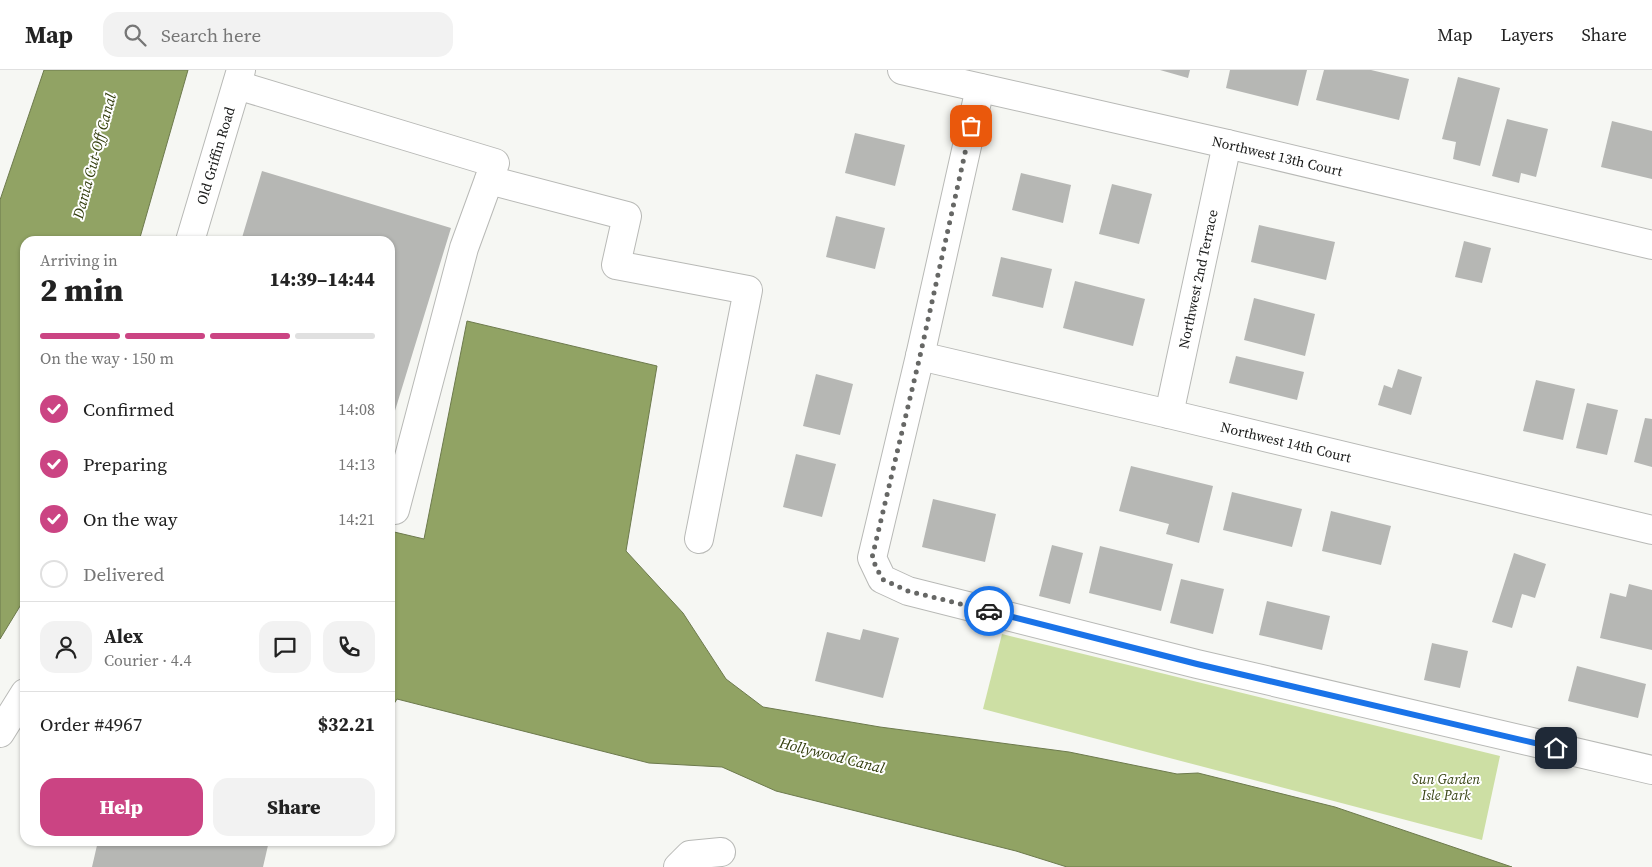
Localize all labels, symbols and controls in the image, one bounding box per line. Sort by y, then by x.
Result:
search box [103,12,453,57]
text: Map [25,18,73,51]
icon: search [121,21,149,49]
text: Search here [161,22,261,48]
text: Map [1437,22,1472,47]
text: Layers [1500,22,1553,47]
text: Share [1581,22,1627,47]
water label: Dania Cut-Off Canal [67,90,121,222]
street label: Old Griffin Road [191,104,240,207]
pin [950,105,992,147]
icon: bag [957,112,985,140]
street label: Northwest 13th Court [1210,131,1345,181]
street label: Northwest 2nd Terrace [1173,208,1223,351]
text: Arriving in [40,249,118,271]
text: 14:39–14:44 [270,266,375,292]
text: 2 min [40,268,123,312]
text: On the way · 150 m [40,347,174,369]
icon: check [40,395,68,423]
text: Confirmed [83,396,174,422]
text: 14:08 [338,398,375,420]
street label: Northwest 14th Court [1219,417,1354,468]
icon: check [40,450,68,478]
text: Preparing [83,451,167,477]
text: 14:13 [338,453,375,475]
icon: check [40,505,68,533]
text: On the way [83,506,178,532]
text: 14:21 [338,508,375,530]
text: Delivered [83,561,164,587]
courier [964,586,1014,636]
icon: car [975,597,1003,625]
button: person [40,621,92,673]
button: chat [259,621,311,673]
button: phone [323,621,375,673]
text: Alex [104,623,143,649]
text: Courier · 4.4 [104,649,192,671]
text: Order #4967 [40,711,142,737]
text: $32.21 [318,711,375,737]
pin [1535,727,1577,769]
water label: Hollywood Canal [776,732,888,778]
icon: home [1542,734,1570,762]
park label: Sun Garden Isle Park [1412,769,1480,805]
button: Help [40,778,203,836]
button: Share [213,778,375,836]

